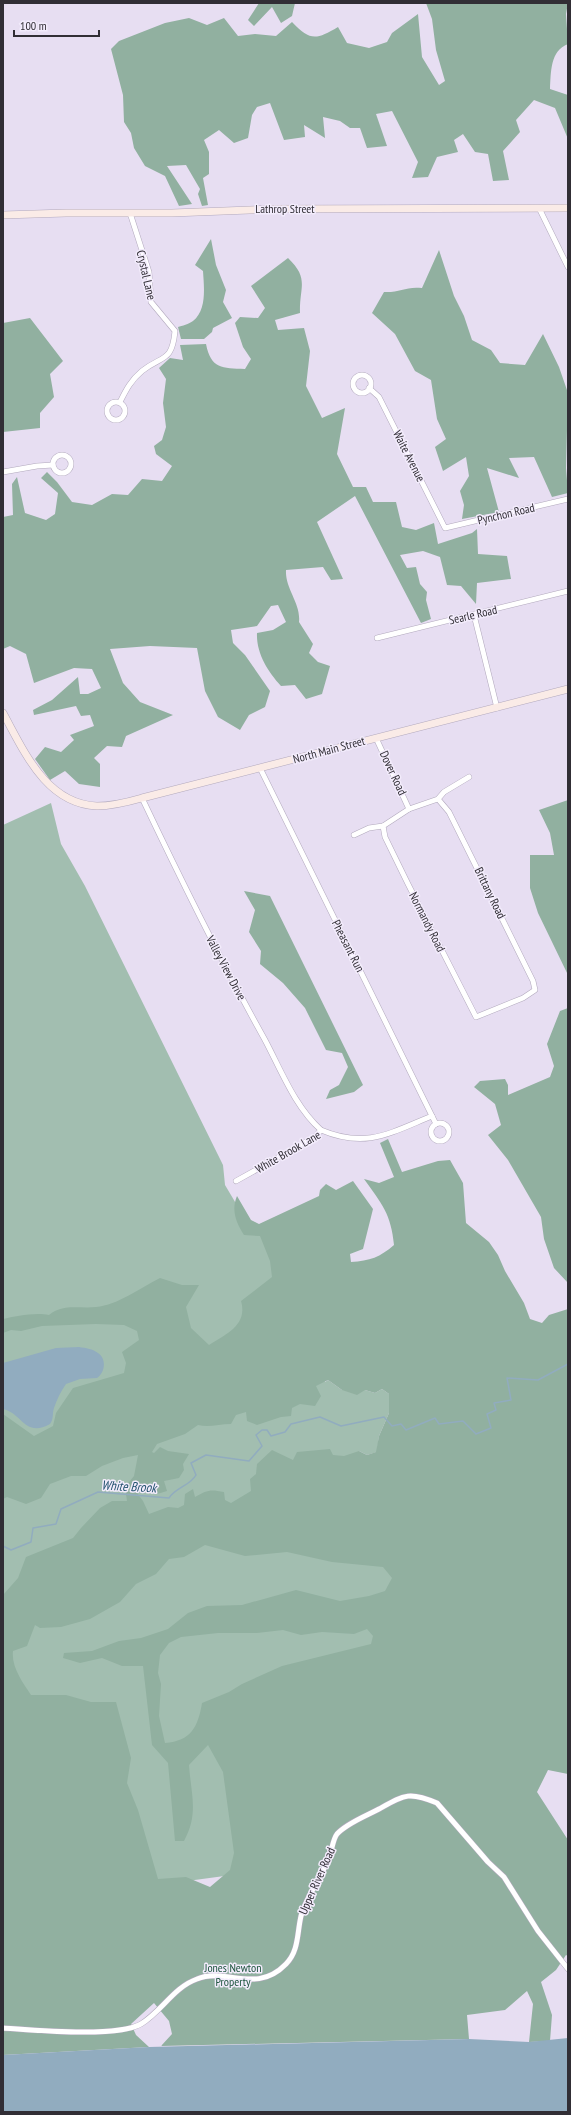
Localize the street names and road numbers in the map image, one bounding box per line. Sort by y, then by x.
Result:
street label: Lathrop Street [255,201,315,216]
street label: Crystal Lane [134,249,159,301]
street label: Waite Avenue [390,428,429,484]
street label: Pynchon Road [476,500,536,527]
street label: Searle Road [447,602,498,627]
street label: North Main Street [291,733,367,766]
street label: Dover Road [377,748,410,797]
street label: Brittany Road [472,865,509,921]
street label: Normandy Road [406,889,449,954]
street label: Pheasant Run [329,917,368,974]
street label: Valley View Drive [203,932,250,1003]
street label: White Brook Lane [253,1127,323,1176]
street label: Upper River Road [295,1845,338,1917]

